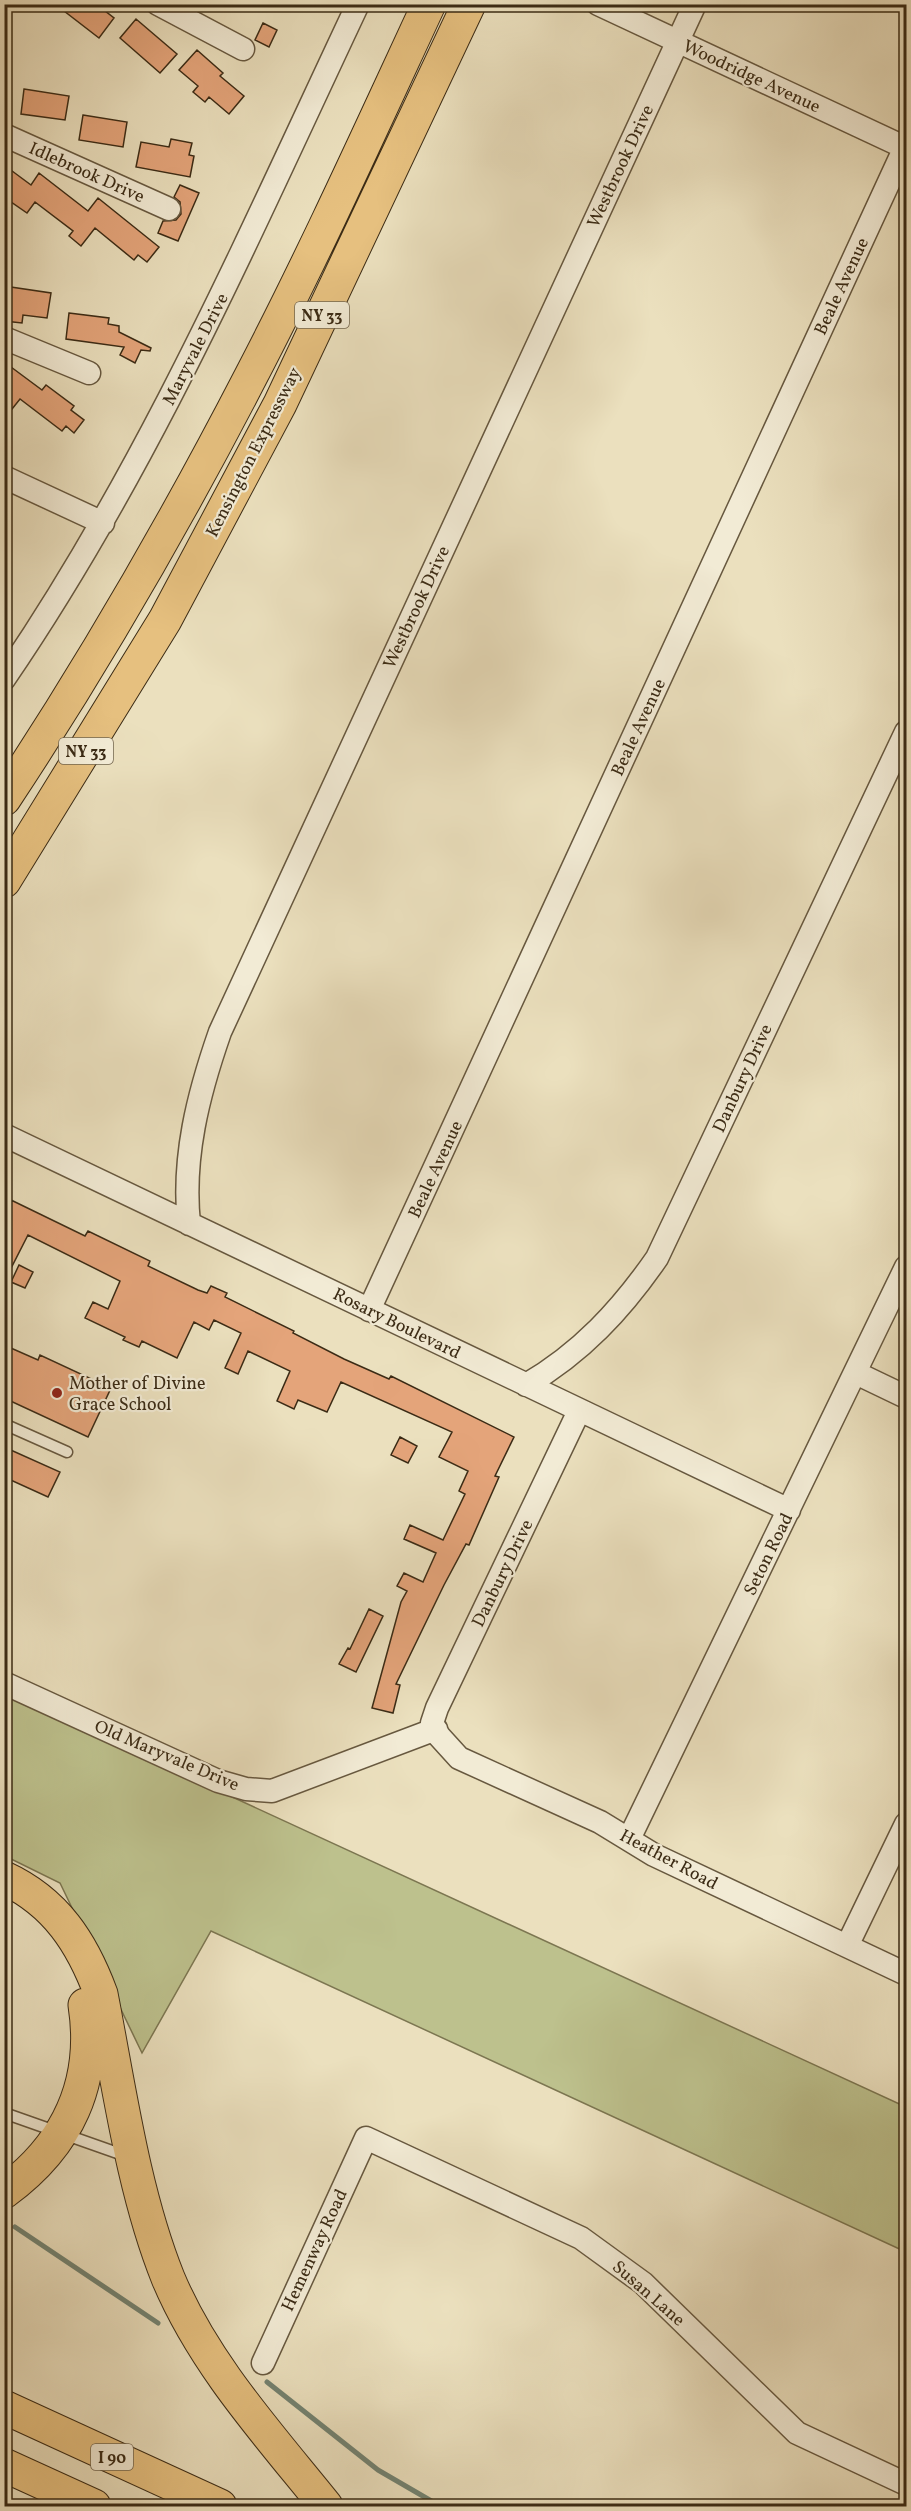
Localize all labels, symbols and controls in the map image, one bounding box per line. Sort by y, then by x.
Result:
street label: Woodridge Avenue [678,34,824,120]
street label: Westbrook Drive [582,101,661,232]
street label: Idlebrook Drive [25,137,148,210]
street label: Beale Avenue [809,234,876,340]
street label: Maryvale Drive [157,289,235,410]
road number: NY 33 [295,302,349,328]
street label: Kensington Expressway [201,363,308,542]
street label: Westbrook Drive [378,542,457,673]
street label: Beale Avenue [606,675,673,781]
road number: NY 33 [59,738,113,764]
street label: Danbury Drive [707,1020,779,1137]
street label: Beale Avenue [403,1117,470,1223]
street label: Rosary Boulevard [328,1283,464,1366]
place label: Mother of Divine Grace School [69,1372,206,1418]
marker: Mother of Divine Grace School [50,1386,64,1400]
street label: Seton Road [739,1509,800,1600]
street label: Danbury Drive [466,1516,540,1632]
street label: Old Maryvale Drive [90,1715,243,1798]
street label: Heather Road [615,1824,722,1897]
street label: Hemenway Road [276,2185,355,2316]
street label: Susan Lane [606,2255,690,2333]
road number: I 90 [91,2444,133,2470]

